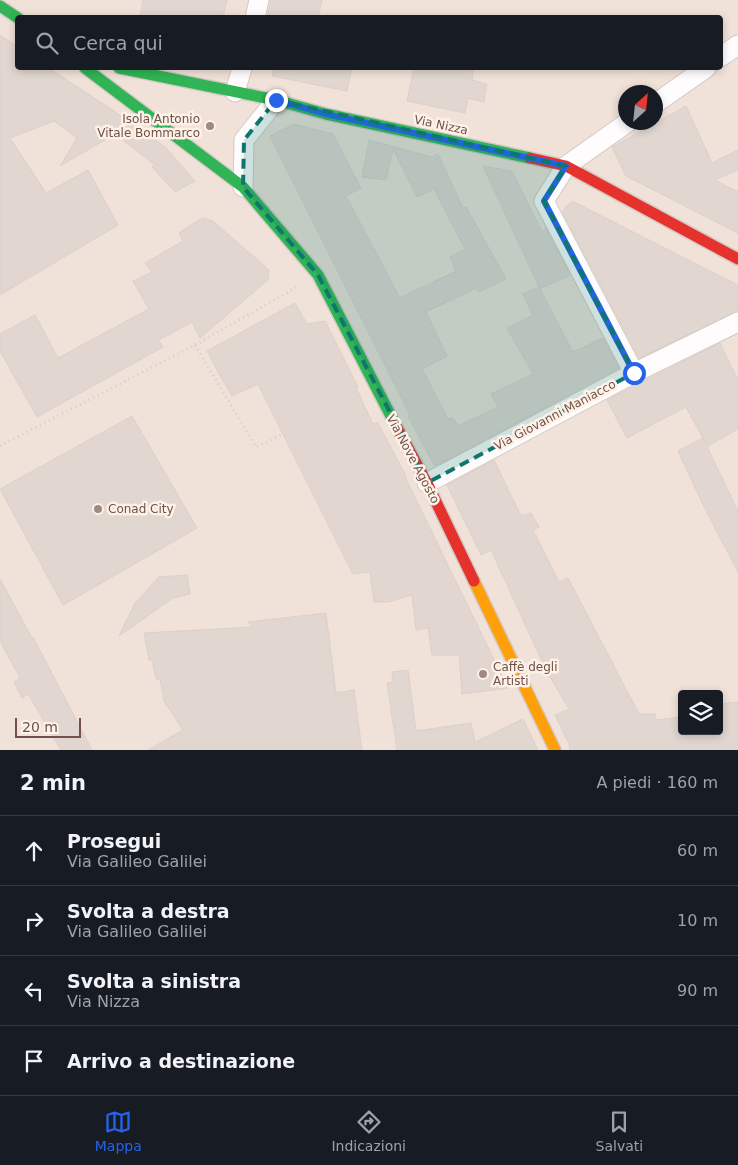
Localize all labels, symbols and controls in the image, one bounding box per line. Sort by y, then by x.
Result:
search box [15,15,723,70]
icon: search [33,29,61,57]
text: Cerca qui [73,32,163,54]
north arrow [618,85,663,130]
route end [265,89,288,112]
place label: Isola Antonio Vitale Bommarco [97,112,200,140]
street label: Via Nizza [413,112,469,138]
marker: Isola Antonio Vitale Bommarco [204,120,216,132]
route start [623,362,646,385]
street label: Via Giovanni Maniacco [492,377,618,453]
street label: Via Nove Agosto [384,412,442,506]
place label: Conad City [108,502,174,516]
marker: Conad City [92,503,104,515]
place label: Caffè degli Artisti [493,660,557,688]
marker: Caffè degli Artisti [477,668,489,680]
map controls [678,690,723,735]
button: layers [678,690,723,735]
scale bar [15,715,81,738]
text: 20 m [22,719,58,735]
text: 2 min [20,771,86,795]
text: A piedi · 160 m [596,773,718,792]
text: Prosegui [67,830,161,852]
icon: ahead [20,837,48,865]
text: 60 m [677,841,718,860]
text: Via Galileo Galilei [67,852,207,871]
text: Svolta a destra [67,900,230,922]
icon: right [20,907,48,935]
text: 10 m [677,911,718,930]
text: Via Galileo Galilei [67,922,207,941]
text: Svolta a sinistra [67,970,241,992]
icon: left [20,977,48,1005]
text: 90 m [677,981,718,1000]
text: Via Nizza [67,992,140,1011]
icon: arrive [20,1047,48,1075]
text: Arrivo a destinazione [67,1050,295,1072]
tab: Mappa [95,1108,142,1154]
tab: Indicazioni [331,1108,406,1154]
tab: Salvati [596,1108,643,1154]

